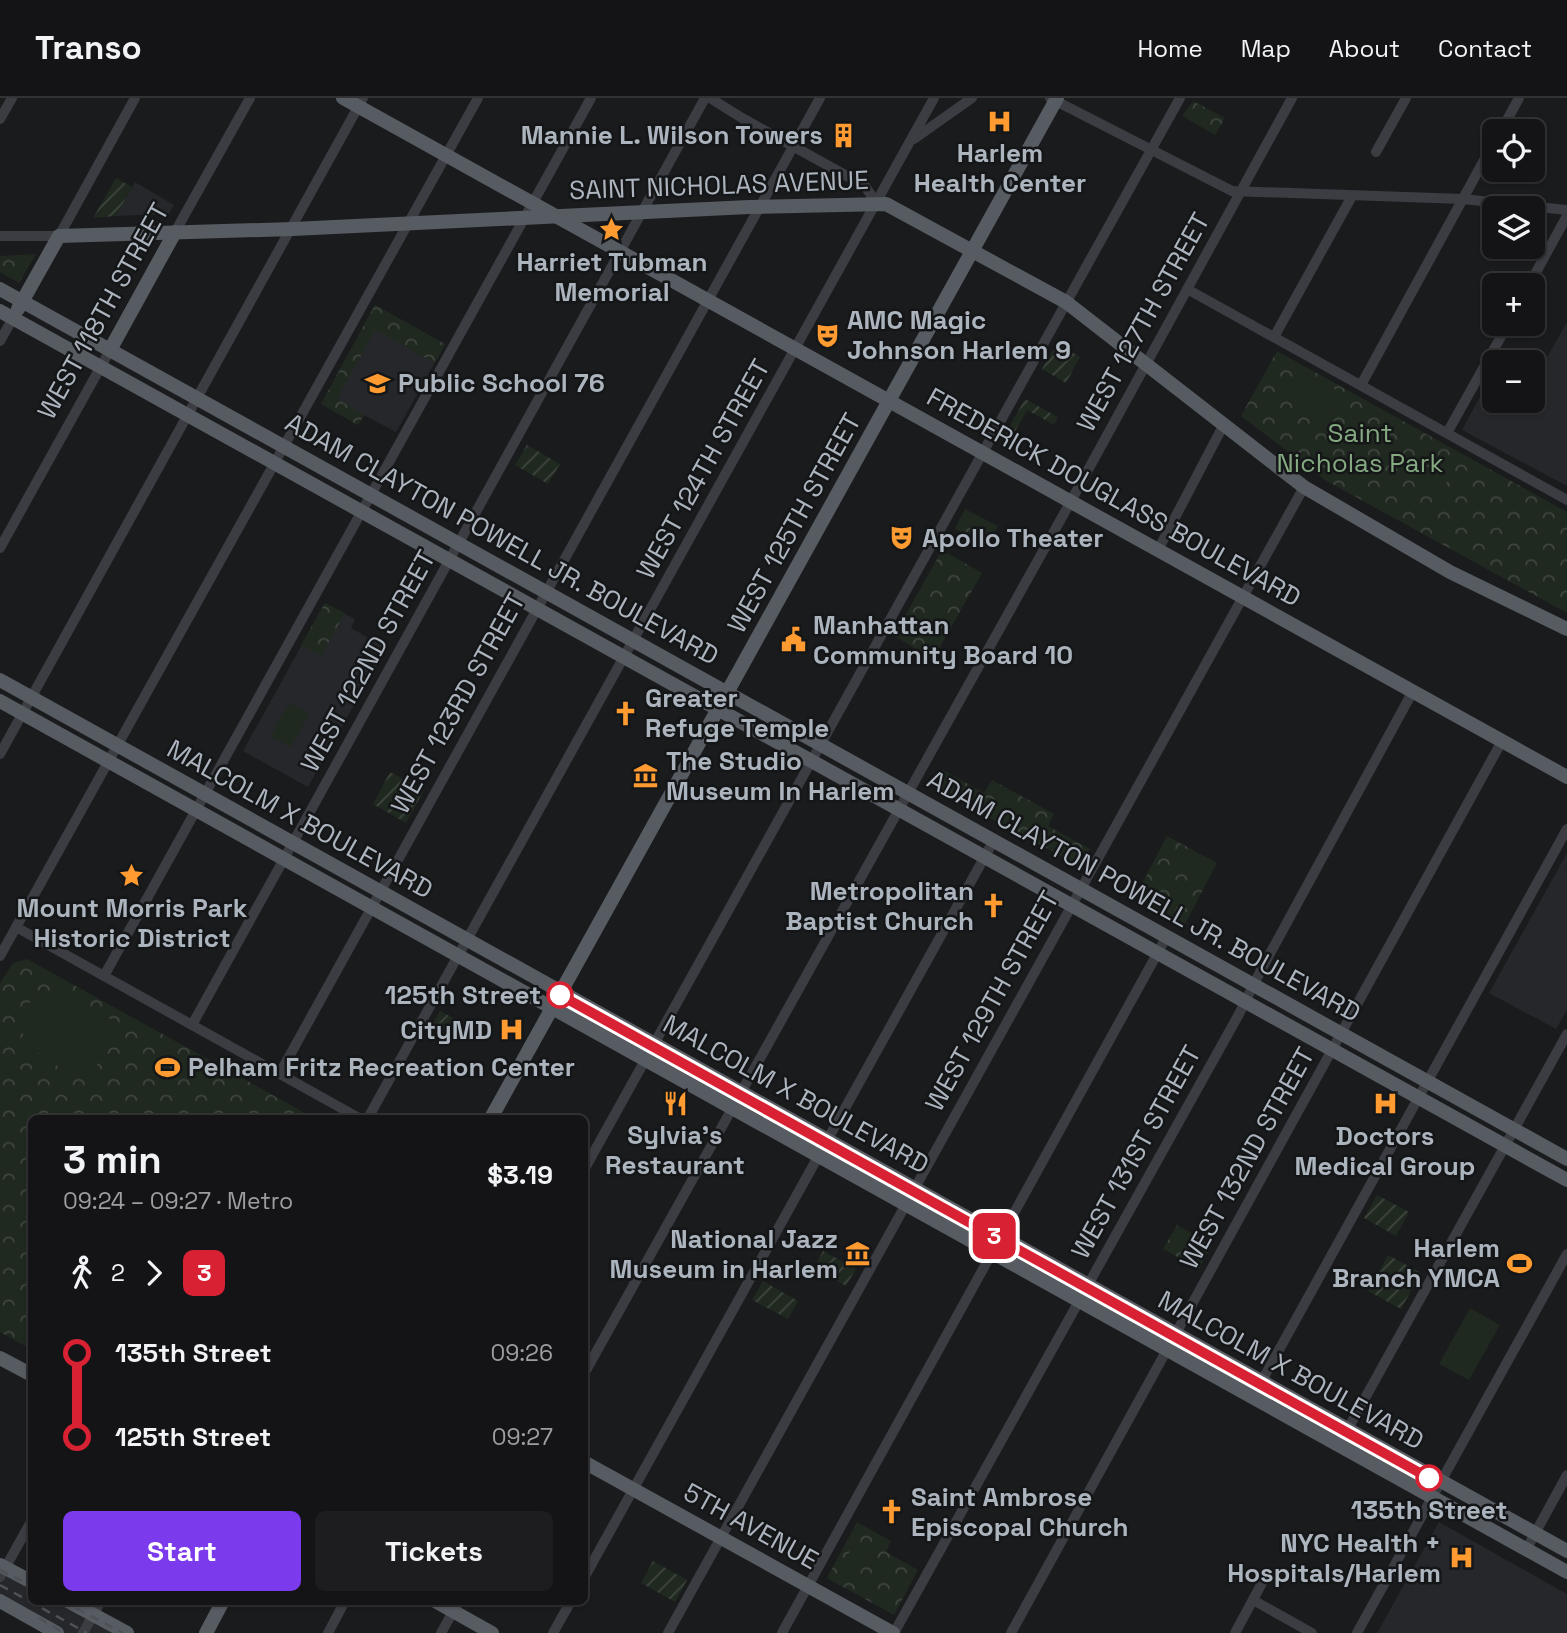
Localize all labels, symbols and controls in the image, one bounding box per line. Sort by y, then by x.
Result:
text: Transo [35,27,142,69]
text: Home [1137,33,1203,64]
text: Map [1241,33,1291,64]
text: About [1329,33,1400,64]
text: Contact [1438,33,1532,64]
hospital icon: Harlem Health Center [986,107,1014,135]
place label: Mannie L. Wilson Towers [521,118,823,152]
map controls [1482,119,1545,413]
button: locate [1482,119,1545,182]
building icon: Mannie L. Wilson Towers [829,121,857,149]
place label: Harlem Health Center [914,136,1086,200]
street label: SAINT NICHOLAS AVENUE [569,163,869,207]
button: layers [1482,196,1545,259]
street label: WEST 118TH STREET [29,197,177,425]
street label: WEST 127TH STREET [1069,206,1217,438]
place icon: Harriet Tubman Memorial [598,216,626,244]
place label: Harriet Tubman Memorial [516,245,708,309]
button: + [1482,273,1545,336]
place label: AMC Magic Johnson Harlem 9 [847,303,1071,367]
theatre icon: AMC Magic Johnson Harlem 9 [813,321,841,349]
button: − [1482,350,1545,413]
street label: WEST 124TH STREET [628,353,778,585]
place label: Public School 76 [398,366,605,400]
school or university icon: Public School 76 [364,369,392,397]
street label: FREDERICK DOUGLASS BOULEVARD [921,380,1307,614]
street label: ADAM CLAYTON POWELL JR. BOULEVARD [279,405,725,673]
street label: WEST 125TH STREET [719,407,869,639]
park label: Saint Nicholas Park [1277,416,1443,480]
place label: Apollo Theater [922,521,1104,555]
theatre icon: Apollo Theater [888,524,916,552]
street label: WEST 122ND STREET [293,544,443,778]
street label: WEST 123RD STREET [383,586,533,820]
place label: Manhattan Community Board 10 [813,608,1073,672]
public building icon: Manhattan Community Board 10 [779,626,807,654]
place label: Greater Refuge Temple [645,681,829,745]
church icon: Greater Refuge Temple [611,699,639,727]
street label: MALCOLM X BOULEVARD [161,732,439,906]
place label: The Studio Museum In Harlem [666,744,894,808]
museum icon: The Studio Museum In Harlem [632,762,660,790]
street label: ADAM CLAYTON POWELL JR. BOULEVARD [921,762,1367,1030]
place icon: Mount Morris Park Historic District [118,862,146,890]
place label: Metropolitan Baptist Church [785,874,974,938]
street label: WEST 129TH STREET [917,885,1067,1117]
place label: Mount Morris Park Historic District [17,891,248,955]
church icon: Metropolitan Baptist Church [980,892,1008,920]
place label: 125th Street [385,978,541,1012]
marker: 125th Street [547,982,573,1008]
street label: MALCOLM X BOULEVARD [657,1007,935,1181]
place label: CityMD [400,1013,492,1047]
hospital icon: CityMD [498,1016,526,1044]
street label: WEST 131ST STREET [1063,1039,1209,1265]
street label: WEST 132ND STREET [1172,1041,1322,1275]
place label: Pelham Fritz Recreation Center [188,1050,575,1084]
sports icon: Pelham Fritz Recreation Center [154,1053,182,1081]
restaurant icon: Sylvia's Restaurant [661,1089,689,1117]
hospital icon: Doctors Medical Group [1371,1090,1399,1118]
place label: Sylvia's Restaurant [605,1118,745,1182]
place label: Doctors Medical Group [1295,1119,1475,1183]
text: 3 min [63,1136,162,1184]
text: $3.19 [487,1158,553,1192]
text: 09:24 – 09:27 · Metro [63,1186,293,1216]
line badge: 3 [971,1213,1017,1259]
text: 3 [987,1220,1001,1251]
place label: National Jazz Museum in Harlem [610,1222,838,1286]
place label: Harlem Branch YMCA [1332,1231,1501,1295]
museum icon: National Jazz Museum in Harlem [844,1240,872,1268]
sports icon: Harlem Branch YMCA [1506,1249,1534,1277]
icon: walk [63,1254,101,1292]
icon: forward [135,1254,173,1292]
text: 3 [197,1257,211,1288]
text: 2 [111,1258,125,1288]
street label: MALCOLM X BOULEVARD [1152,1283,1430,1457]
text: 135th Street [115,1336,272,1370]
text: 09:26 [490,1338,553,1368]
text: 125th Street [115,1420,271,1454]
text: 09:27 [492,1422,553,1452]
marker: 135th Street [1416,1465,1442,1491]
street label: 5TH AVENUE [677,1475,825,1577]
place label: Saint Ambrose Episcopal Church [911,1480,1128,1544]
place label: 135th Street [1351,1493,1507,1527]
church icon: Saint Ambrose Episcopal Church [877,1498,905,1526]
button: Start [63,1511,301,1591]
button: Tickets [315,1511,553,1591]
place label: NYC Health + Hospitals/Harlem [1227,1526,1441,1590]
hospital icon: NYC Health + Hospitals/Harlem [1447,1544,1475,1572]

